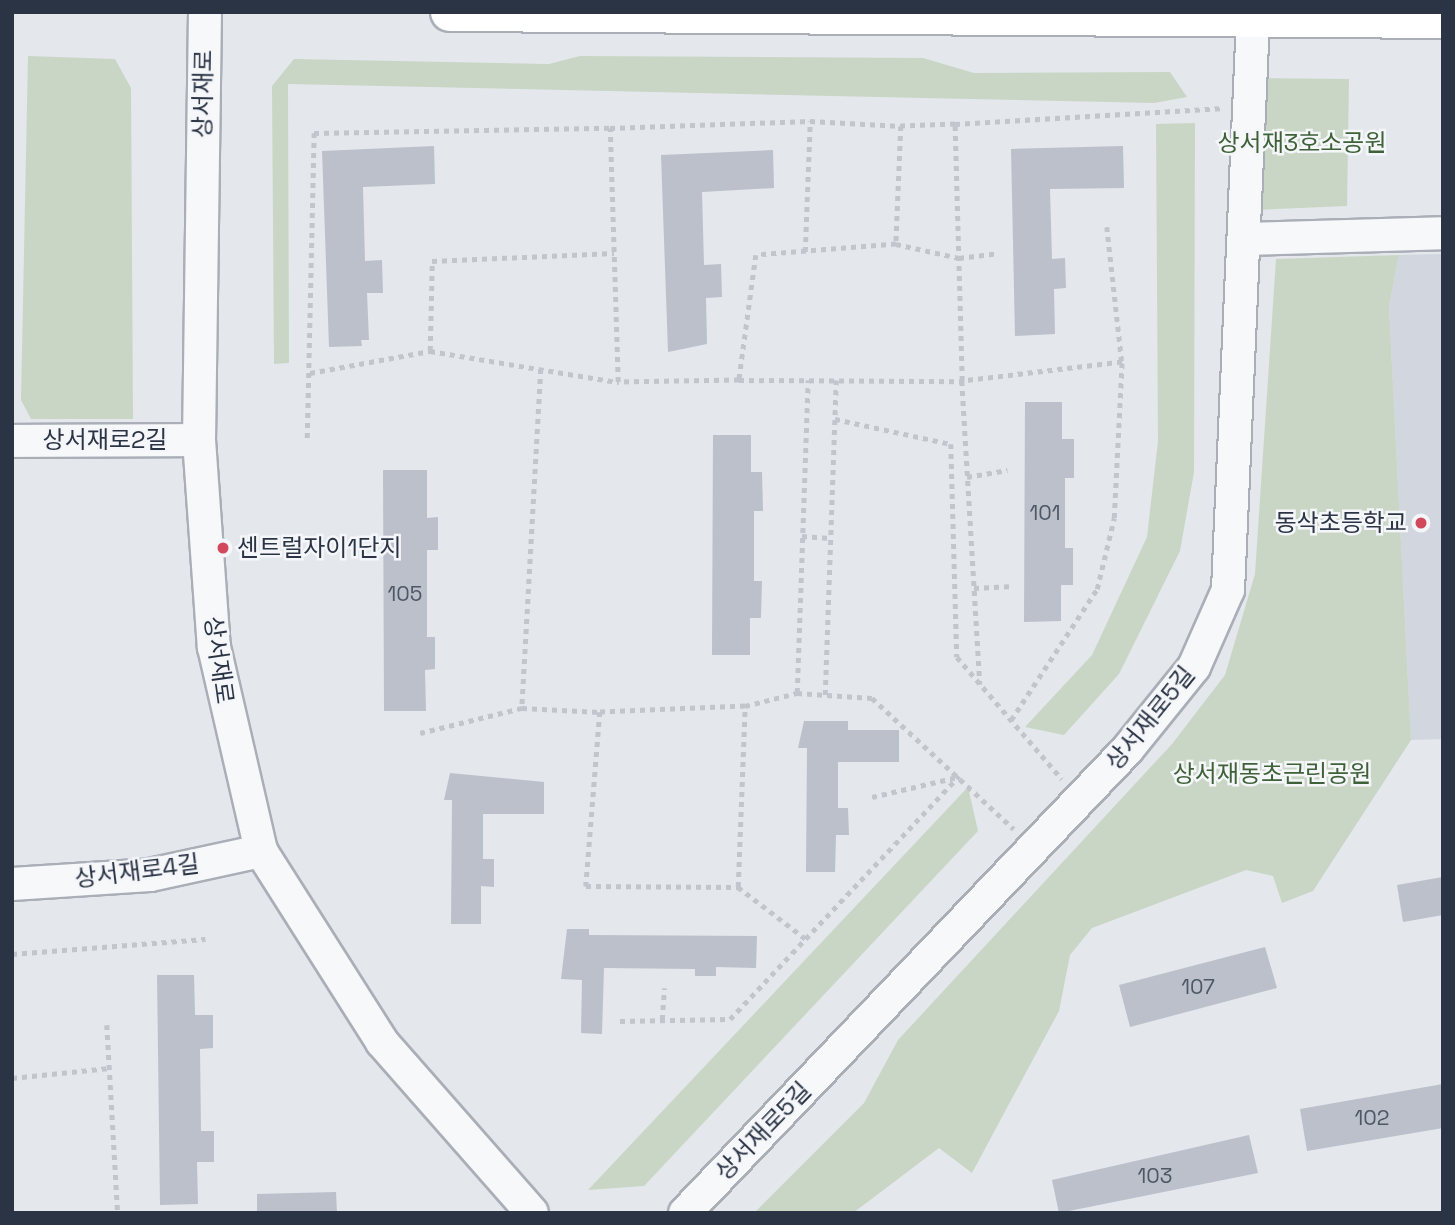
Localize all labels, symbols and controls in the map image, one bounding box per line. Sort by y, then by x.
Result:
street label: 상서재로 [188,50,218,138]
park label: 상서재3호소공원 [1217,129,1387,157]
street label: 상서재로2길 [43,426,167,454]
house number: 101 [1029,500,1061,526]
place label: 동삭초등학교 [1275,509,1407,537]
marker: 동삭초등학교 [1413,515,1429,531]
place label: 센트럴자이1단지 [237,534,402,562]
marker: 센트럴자이1단지 [215,540,231,556]
house number: 105 [388,581,422,607]
street label: 상서재로 [199,614,239,706]
street label: 상서재로5길 [1100,660,1200,776]
park label: 상서재동초근린공원 [1173,760,1371,788]
street label: 상서재로4길 [73,849,201,893]
house number: 107 [1181,974,1215,1000]
street label: 상서재로5길 [709,1076,817,1186]
house number: 102 [1355,1105,1389,1131]
house number: 103 [1138,1163,1172,1189]

